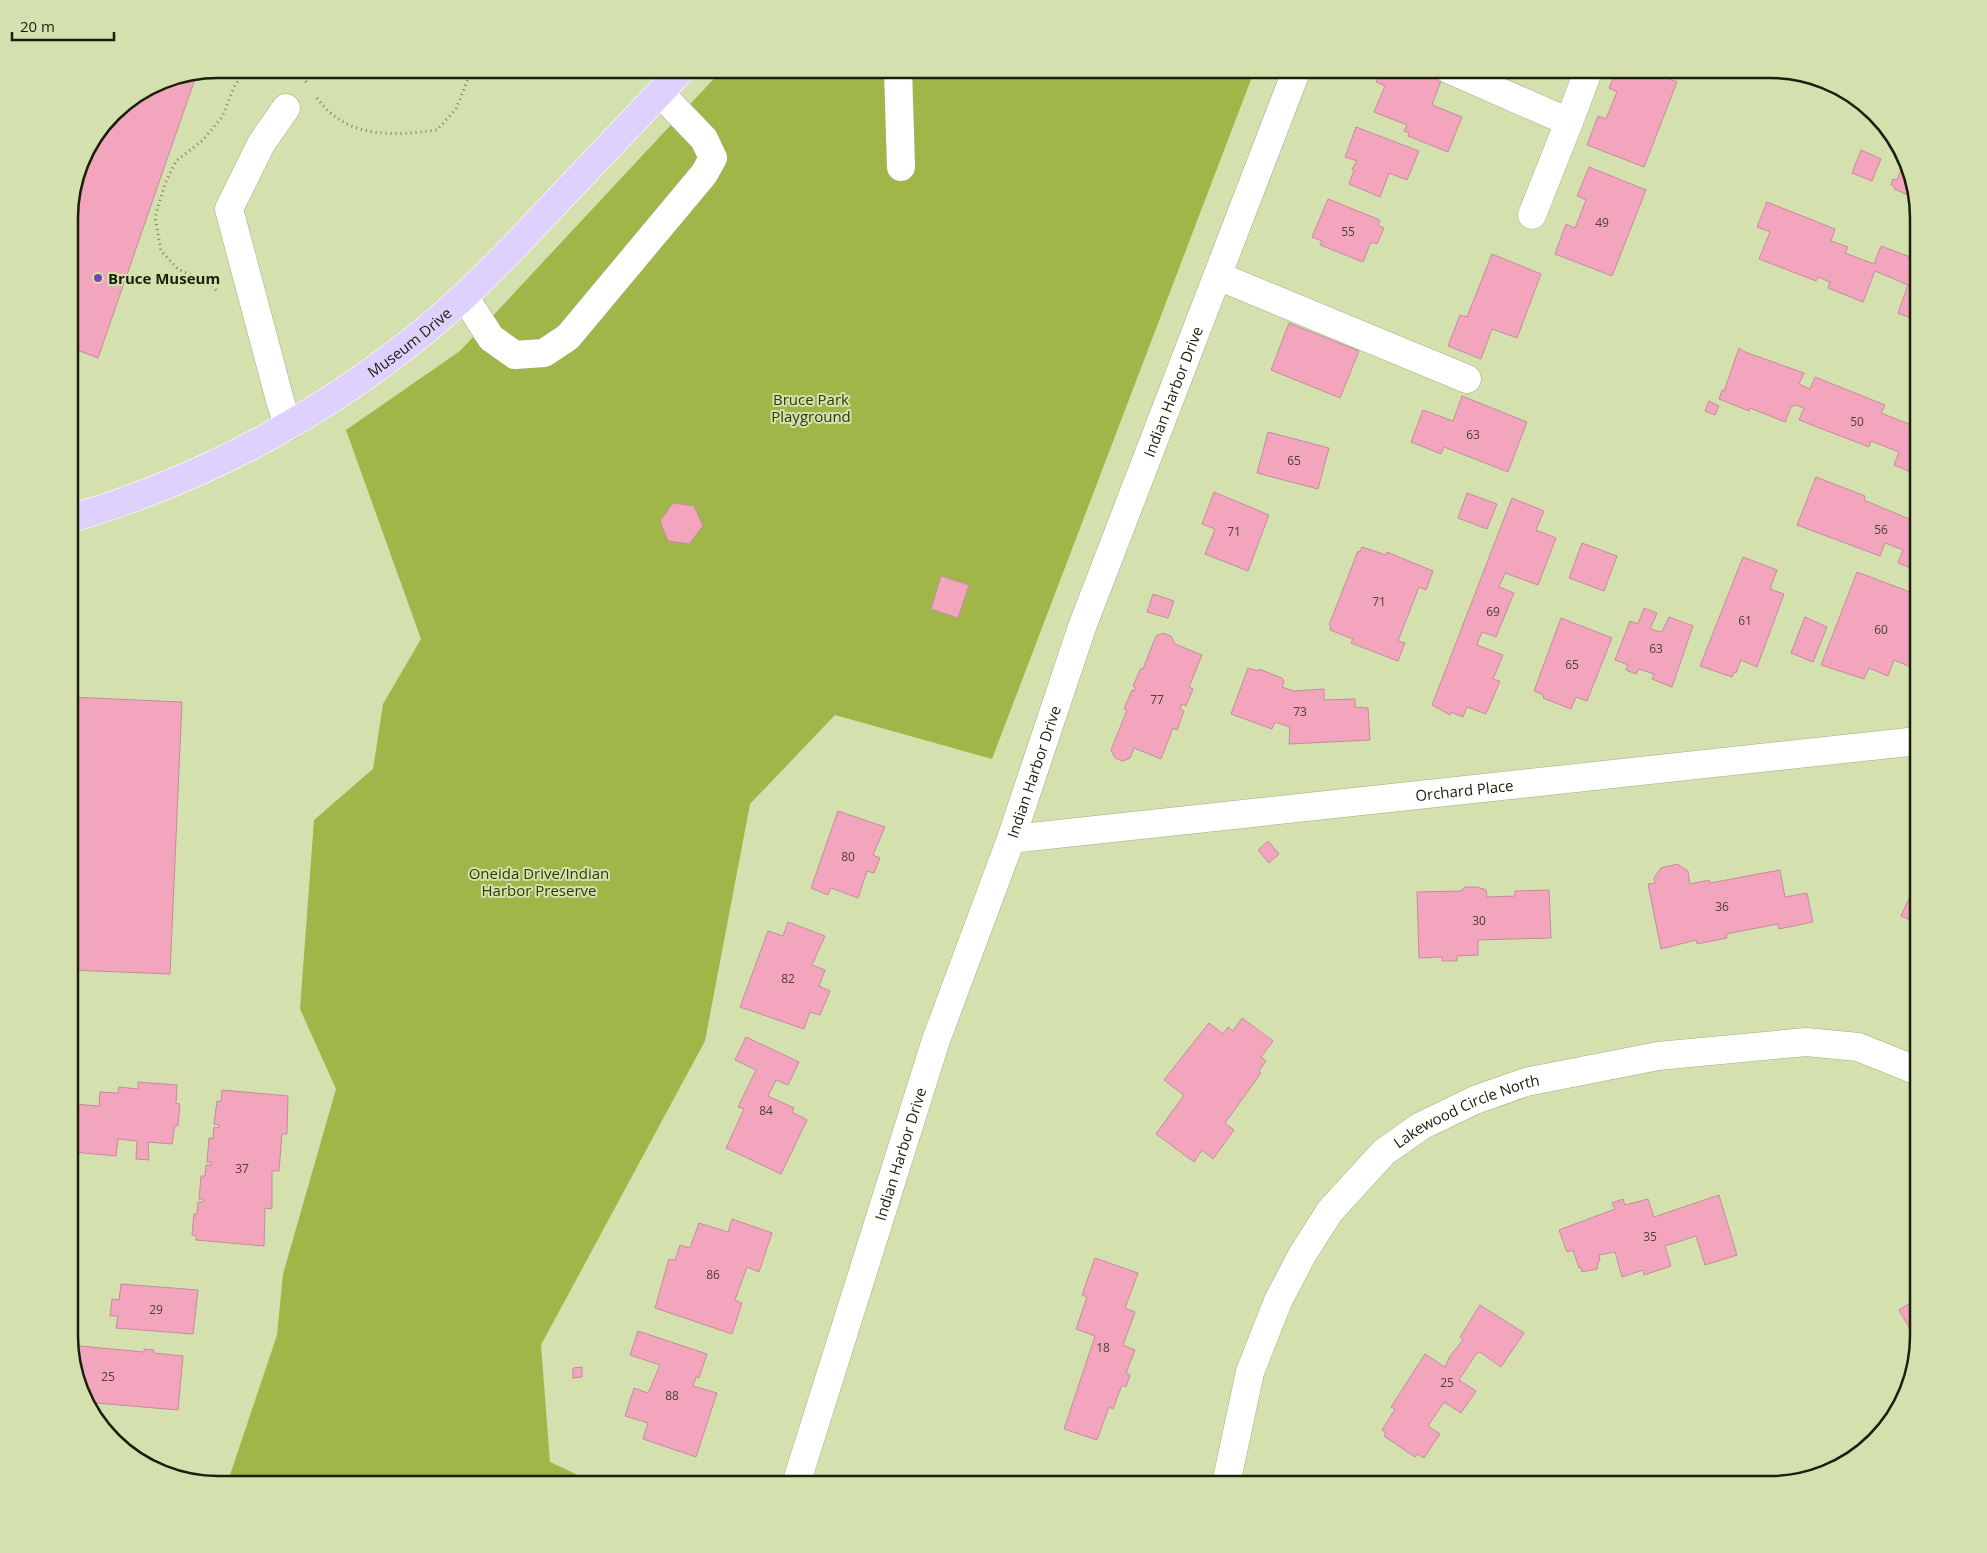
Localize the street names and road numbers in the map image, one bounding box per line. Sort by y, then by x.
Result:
street label: Museum Drive [363,303,456,382]
street label: Indian Harbor Drive [1139,323,1207,460]
street label: Indian Harbor Drive [1002,703,1065,841]
street label: Orchard Place [1414,775,1514,805]
street label: Lakewood Circle North [1389,1070,1541,1152]
street label: Indian Harbor Drive [870,1085,930,1223]

